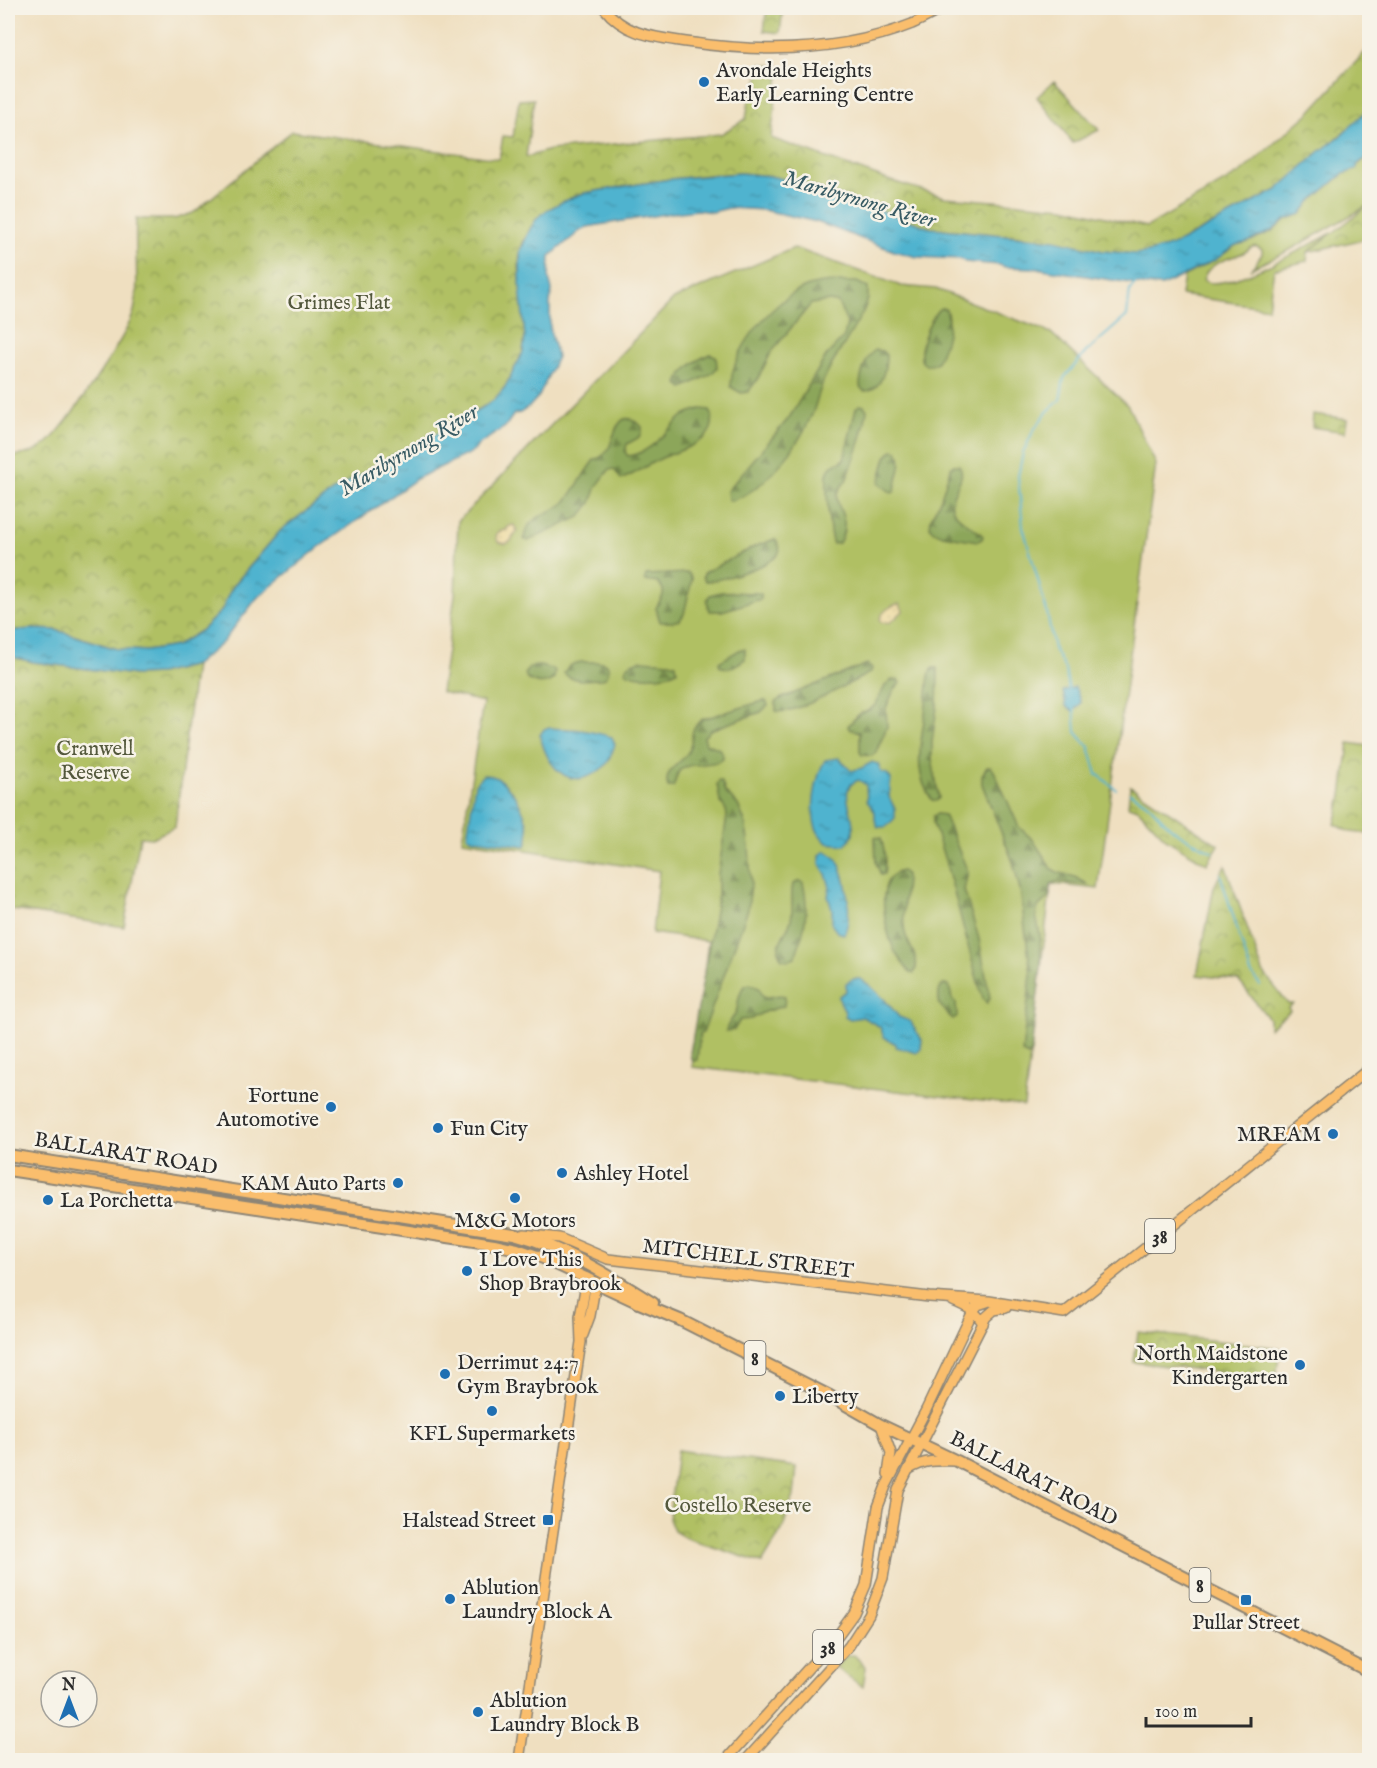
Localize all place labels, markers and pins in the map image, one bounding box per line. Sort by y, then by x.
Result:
place label: Avondale Heights Early Learning Centre [715,58,914,109]
marker: Avondale Heights Early Learning Centre [697,75,711,89]
place label: Fortune Automotive [215,1083,319,1134]
marker: Fortune Automotive [324,1100,338,1114]
place label: Fun City [450,1116,529,1143]
marker: Fun City [431,1121,445,1135]
place label: MREAM [1237,1122,1321,1149]
marker: MREAM [1326,1127,1340,1141]
place label: Ashley Hotel [573,1161,689,1188]
marker: Ashley Hotel [555,1166,569,1180]
place label: KAM Auto Parts [241,1171,386,1198]
marker: KAM Auto Parts [391,1176,405,1190]
place label: La Porchetta [60,1188,173,1215]
marker: M&G Motors [508,1191,522,1205]
marker: La Porchetta [41,1193,55,1207]
place label: M&G Motors [454,1208,576,1235]
place label: I Love This Shop Braybrook [479,1247,622,1298]
marker: I Love This Shop Braybrook [460,1264,474,1278]
place label: North Maidstone Kindergarten [1136,1341,1288,1392]
place label: Derrimut 24:7 Gym Braybrook [457,1350,599,1401]
marker: North Maidstone Kindergarten [1293,1358,1307,1372]
marker: Derrimut 24:7 Gym Braybrook [438,1367,452,1381]
place label: Liberty [792,1384,859,1411]
marker: Liberty [773,1389,787,1403]
marker: KFL Supermarkets [485,1404,499,1418]
place label: KFL Supermarkets [409,1421,575,1448]
place label: Halstead Street [402,1508,536,1535]
marker: Halstead Street [541,1513,555,1527]
place label: Ablution Laundry Block A [461,1575,613,1626]
marker: Ablution Laundry Block A [443,1592,457,1606]
marker: Pullar Street [1239,1593,1253,1607]
place label: Pullar Street [1192,1610,1300,1637]
place label: Ablution Laundry Block B [489,1688,640,1739]
marker: Ablution Laundry Block B [471,1705,485,1719]

